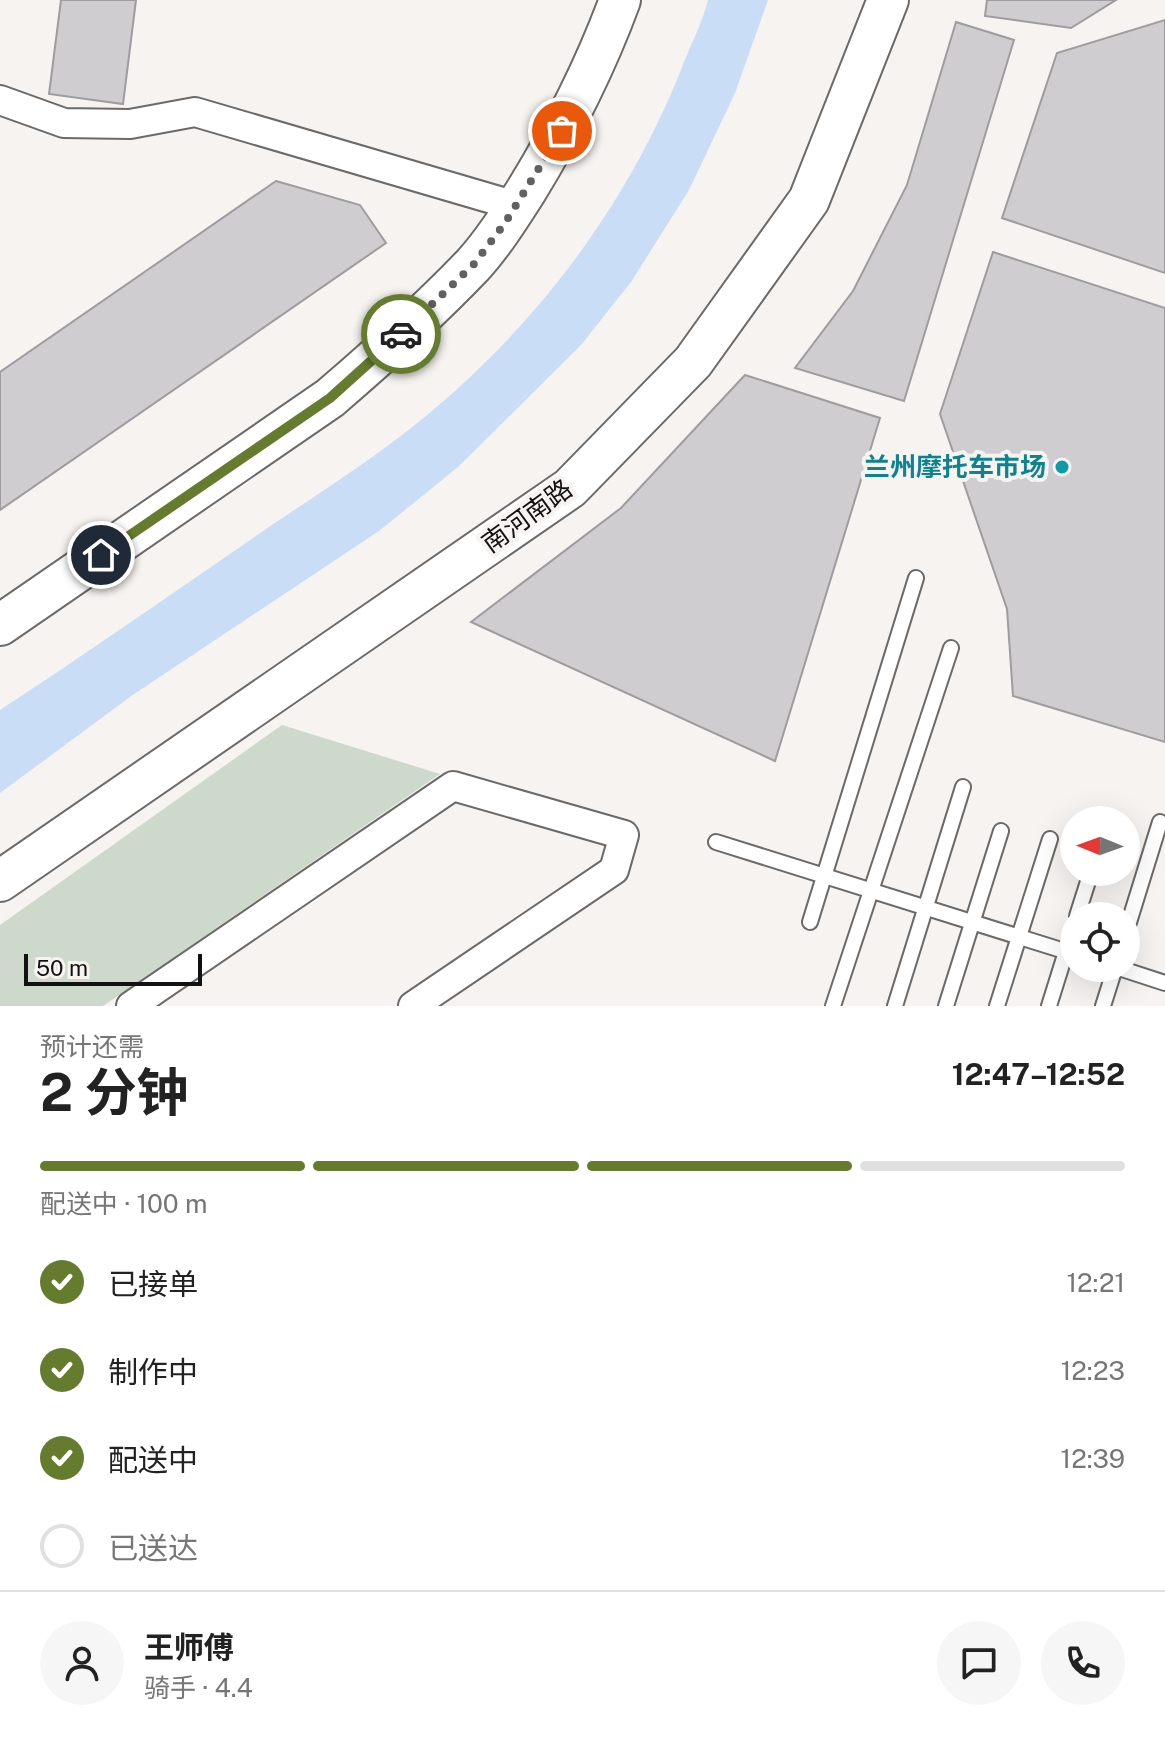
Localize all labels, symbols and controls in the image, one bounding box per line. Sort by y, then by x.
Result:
pin [528,97,596,165]
icon: bag [540,109,584,153]
courier [361,294,441,374]
icon: car [379,312,423,356]
place label: 兰州摩托车市场 [864,451,1046,482]
marker: 兰州摩托车市场 [1053,458,1071,476]
street label: 南河南路 [476,472,578,559]
pin [67,521,135,589]
icon: home [79,533,123,577]
north arrow [1060,806,1140,886]
map controls [1060,806,1140,982]
button: locate [1060,902,1140,982]
scale bar [24,950,202,986]
text: 50 m [36,955,88,981]
text: 预计还需 [40,1031,144,1062]
text: 12:47–12:52 [952,1056,1125,1092]
text: 2 分钟 [40,1062,189,1123]
text: 配送中 · 100 m [40,1188,207,1219]
icon: check [40,1260,84,1304]
text: 已接单 [108,1266,198,1302]
text: 12:21 [1066,1267,1125,1298]
icon: check [40,1348,84,1392]
text: 制作中 [108,1354,198,1390]
text: 12:23 [1061,1355,1125,1386]
icon: check [40,1436,84,1480]
text: 配送中 [108,1442,198,1478]
text: 12:39 [1061,1443,1125,1474]
text: 已送达 [108,1530,198,1566]
button: person [40,1621,124,1705]
button: chat [937,1621,1021,1705]
button: phone [1041,1621,1125,1705]
text: 王师傅 [144,1629,234,1665]
text: 骑手 · 4.4 [144,1672,253,1703]

